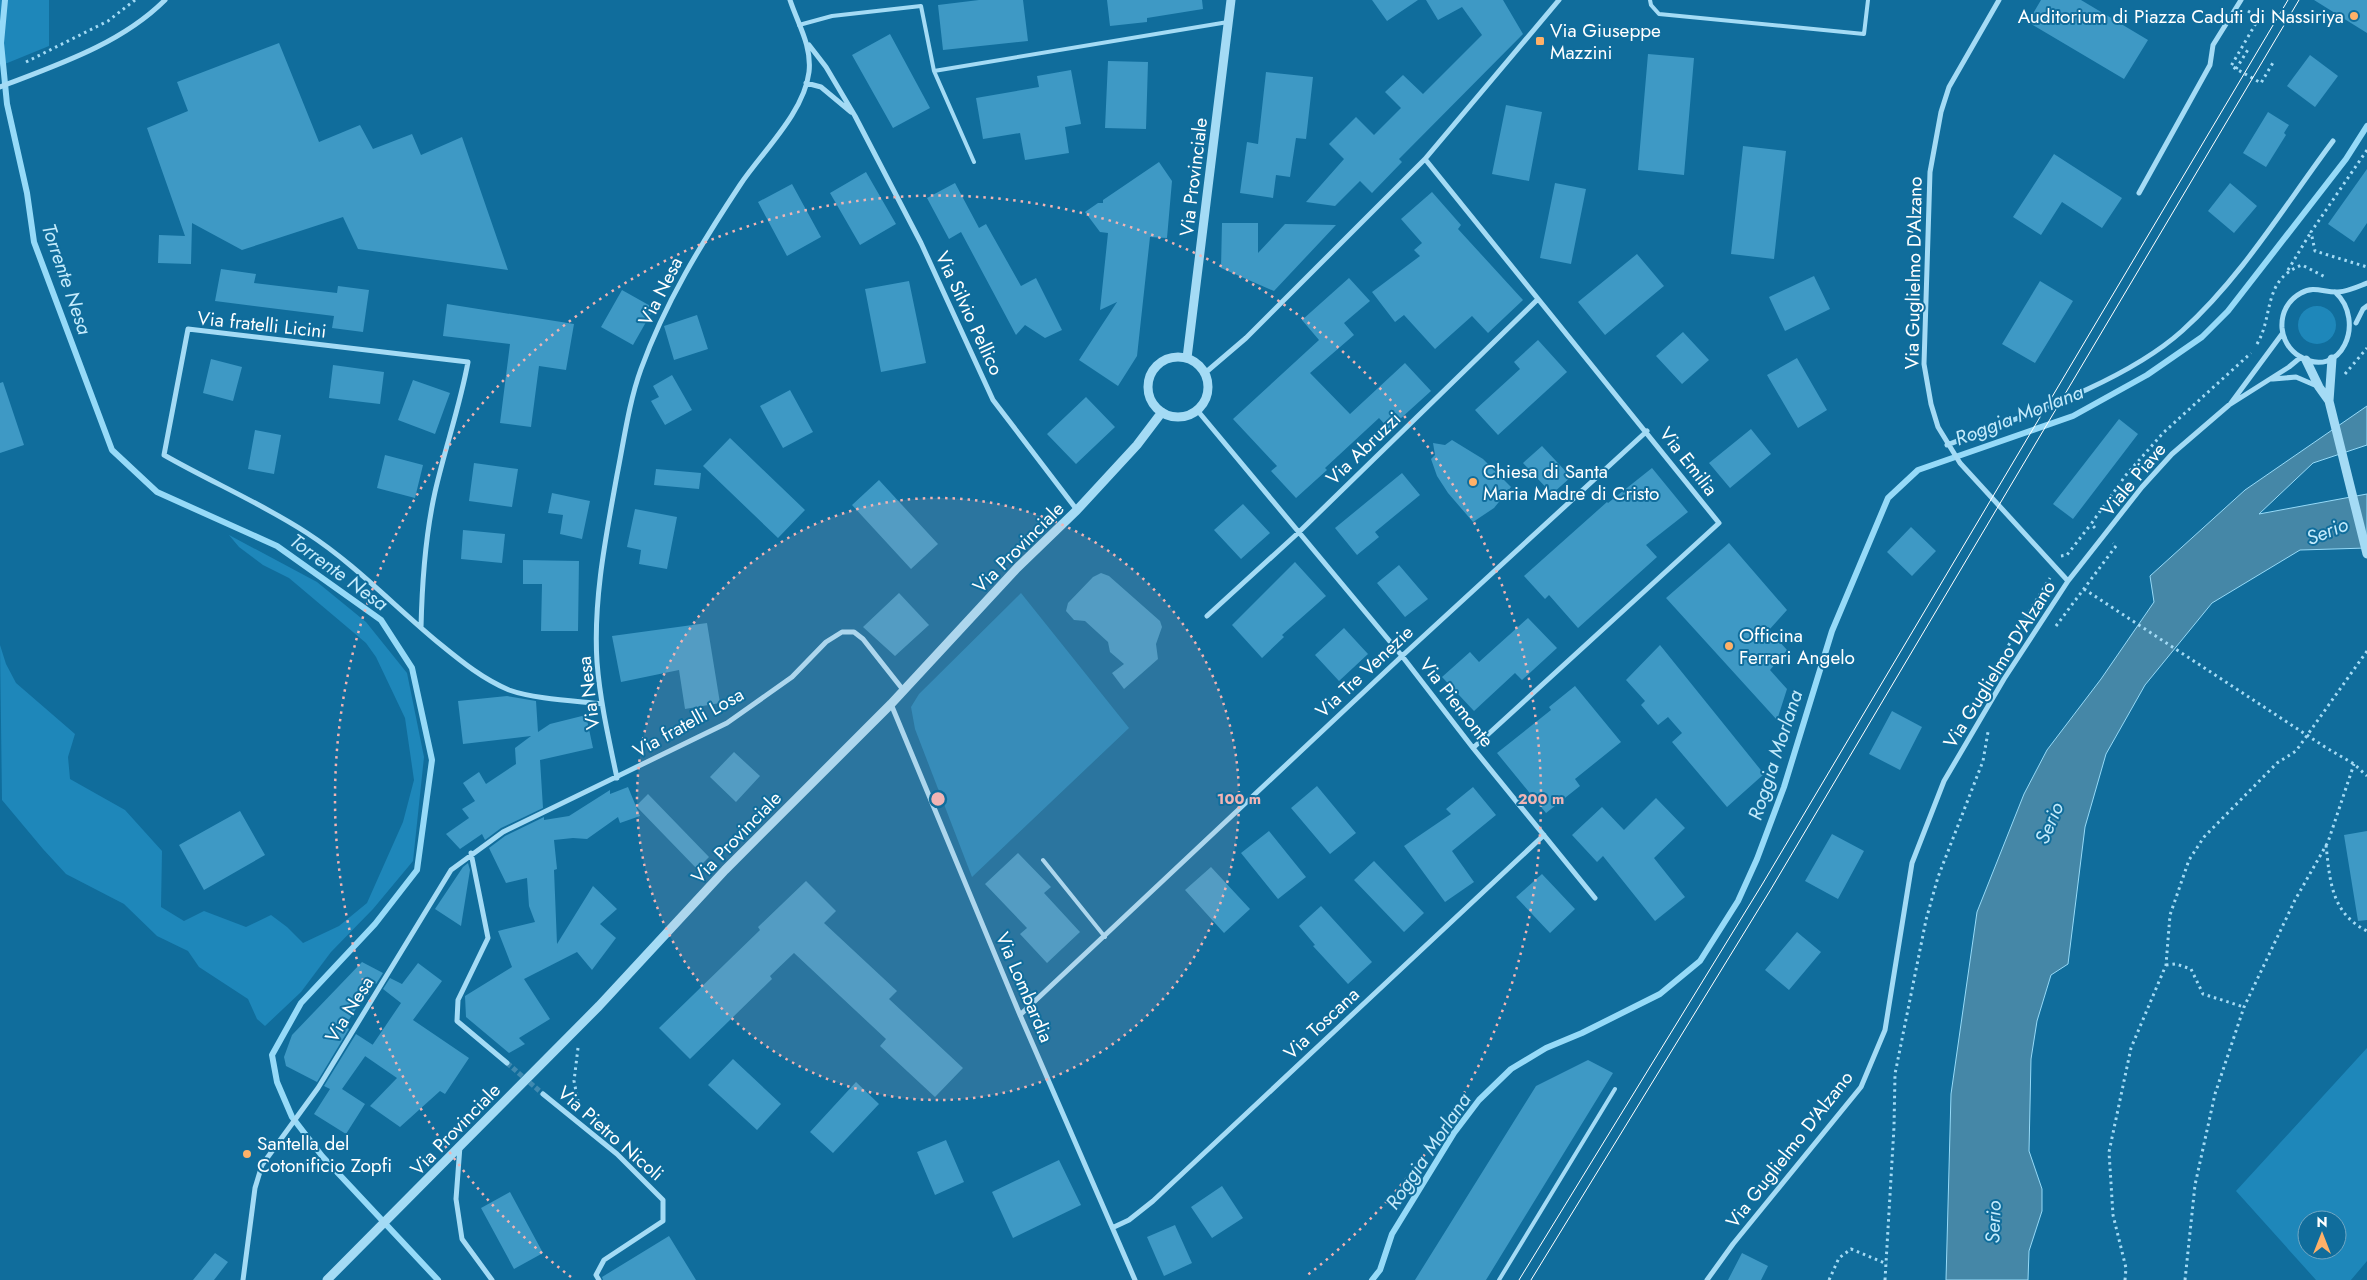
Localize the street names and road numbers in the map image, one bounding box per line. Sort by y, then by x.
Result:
street label: Via Provinciale [1173,116,1214,238]
street label: Via Guglielmo D'Alzano [1898,176,1929,370]
street label: Via Silvio Pellico [929,247,1010,380]
street label: Via Nesa [632,252,689,330]
street label: Via fratelli Licini [196,304,328,345]
street label: Via Abruzzi [1320,406,1407,491]
street label: Via Emilia [1653,421,1724,502]
street label: Viale Piave [2095,436,2172,522]
street label: Via Provinciale [967,495,1070,599]
street label: Via Guglielmo D'Alzano [1937,575,2062,753]
street label: Via Tre Venezie [1309,619,1419,724]
street label: Via Piemonte [1413,652,1500,753]
street label: Via Nesa [571,655,606,731]
street label: Via fratelli Losa [628,681,749,764]
street label: Via Provinciale [685,785,788,890]
street label: Via Lombardia [989,928,1060,1047]
street label: Via Nesa [318,971,380,1048]
street label: Via Toscana [1278,981,1365,1066]
street label: Via Guglielmo D'Alzano [1719,1065,1859,1234]
street label: Via Provinciale [404,1077,507,1182]
street label: Via Pietro Nicoli [552,1080,670,1187]

